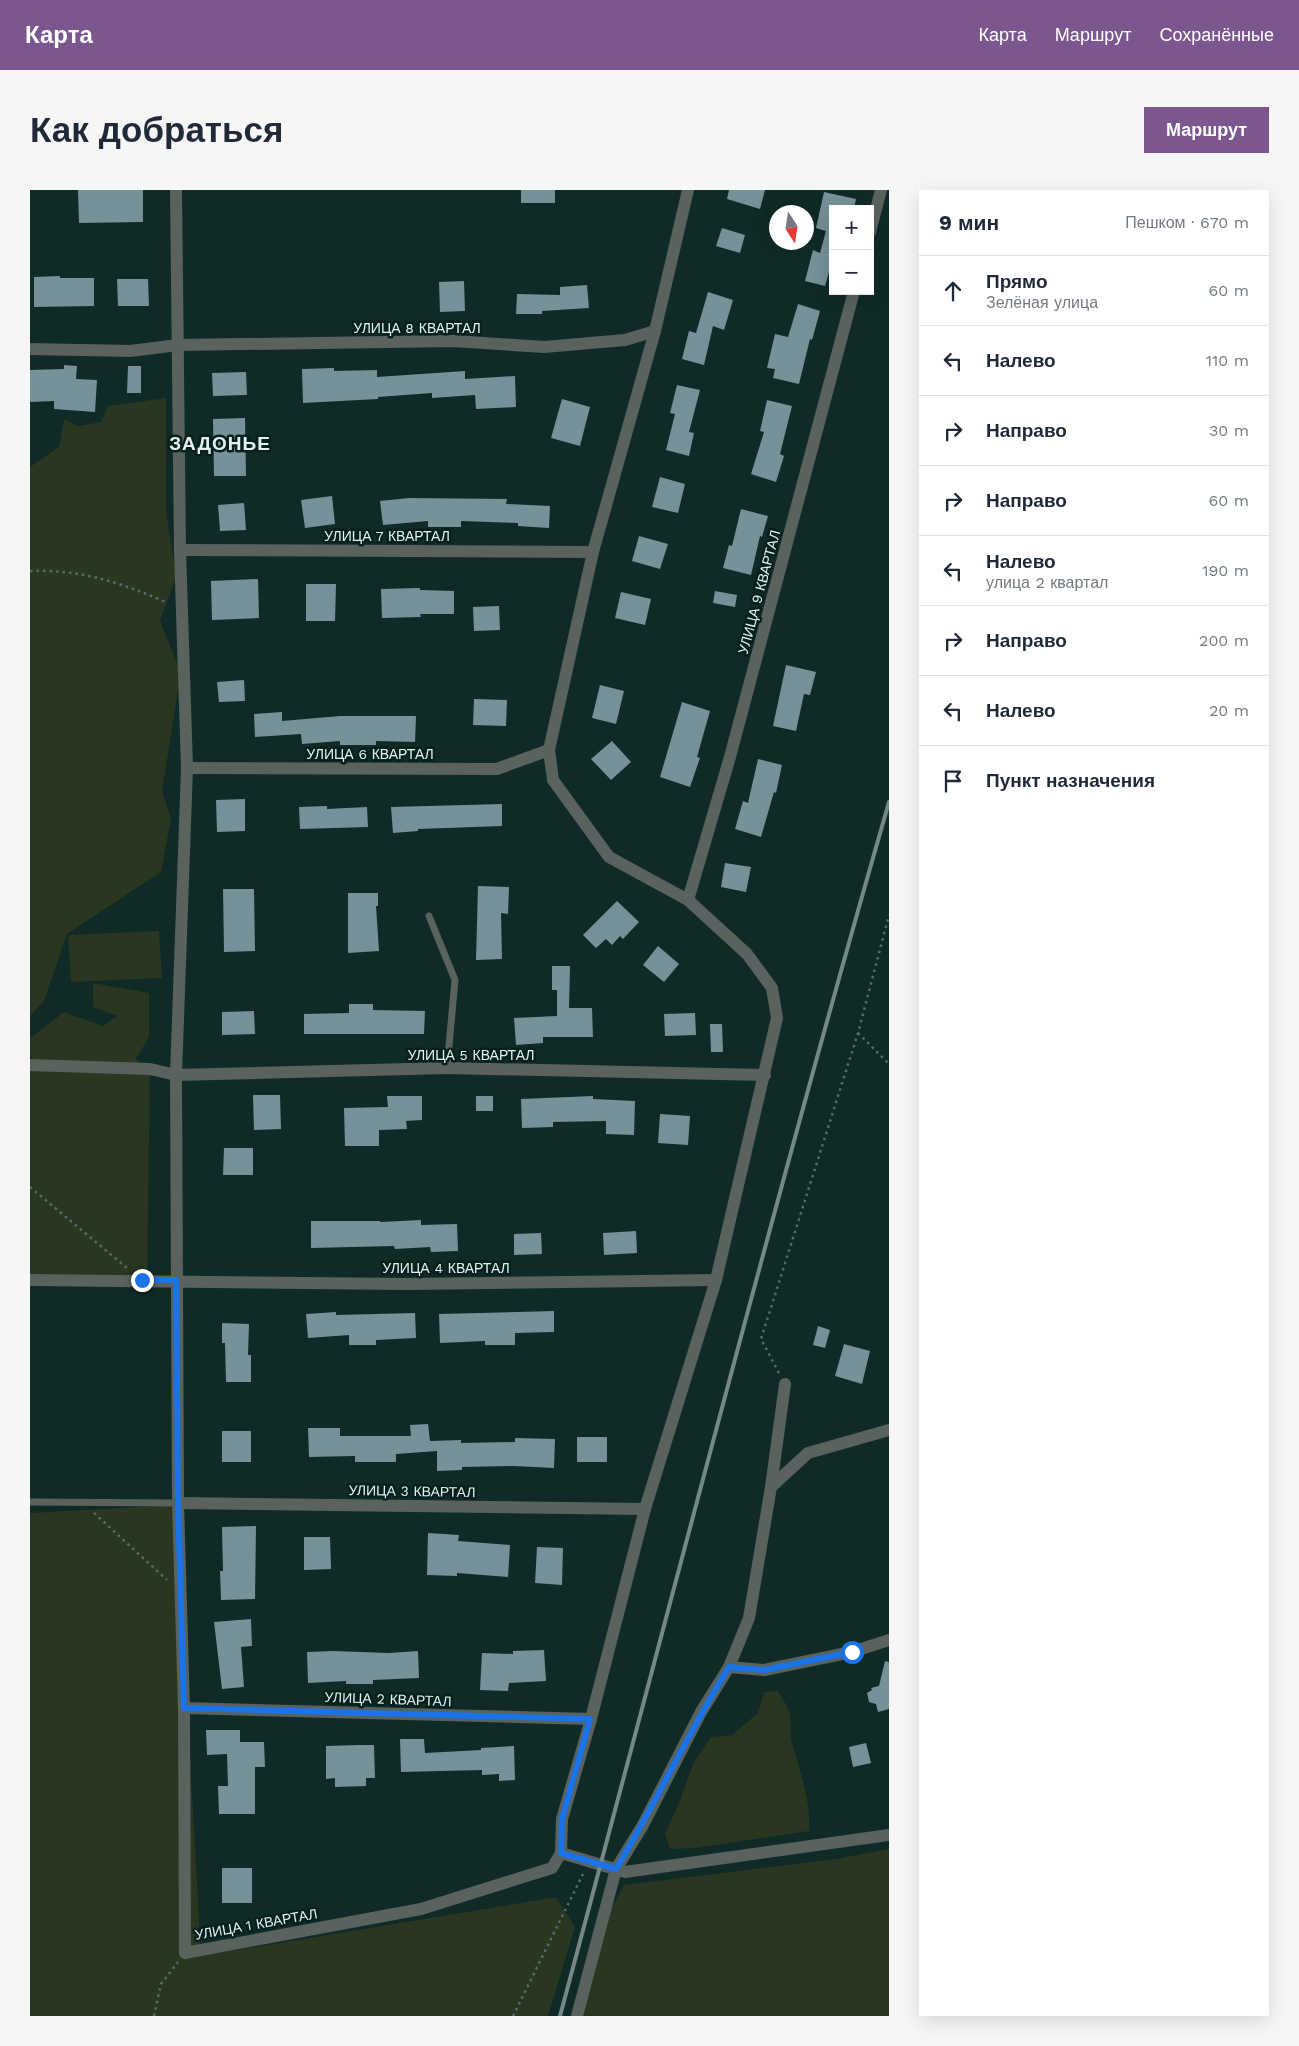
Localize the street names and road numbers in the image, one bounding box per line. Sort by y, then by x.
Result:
street label: УЛИЦА 8 КВАРТАЛ [353,320,481,336]
street label: УЛИЦА 7 КВАРТАЛ [324,528,450,544]
street label: УЛИЦА 9 КВАРТАЛ [735,528,783,656]
street label: УЛИЦА 6 КВАРТАЛ [306,746,434,762]
street label: УЛИЦА 5 КВАРТАЛ [407,1047,535,1063]
street label: УЛИЦА 4 КВАРТАЛ [382,1260,510,1276]
street label: УЛИЦА 3 КВАРТАЛ [348,1482,476,1500]
street label: УЛИЦА 2 КВАРТАЛ [324,1689,452,1709]
street label: УЛИЦА 1 КВАРТАЛ [193,1905,319,1943]

